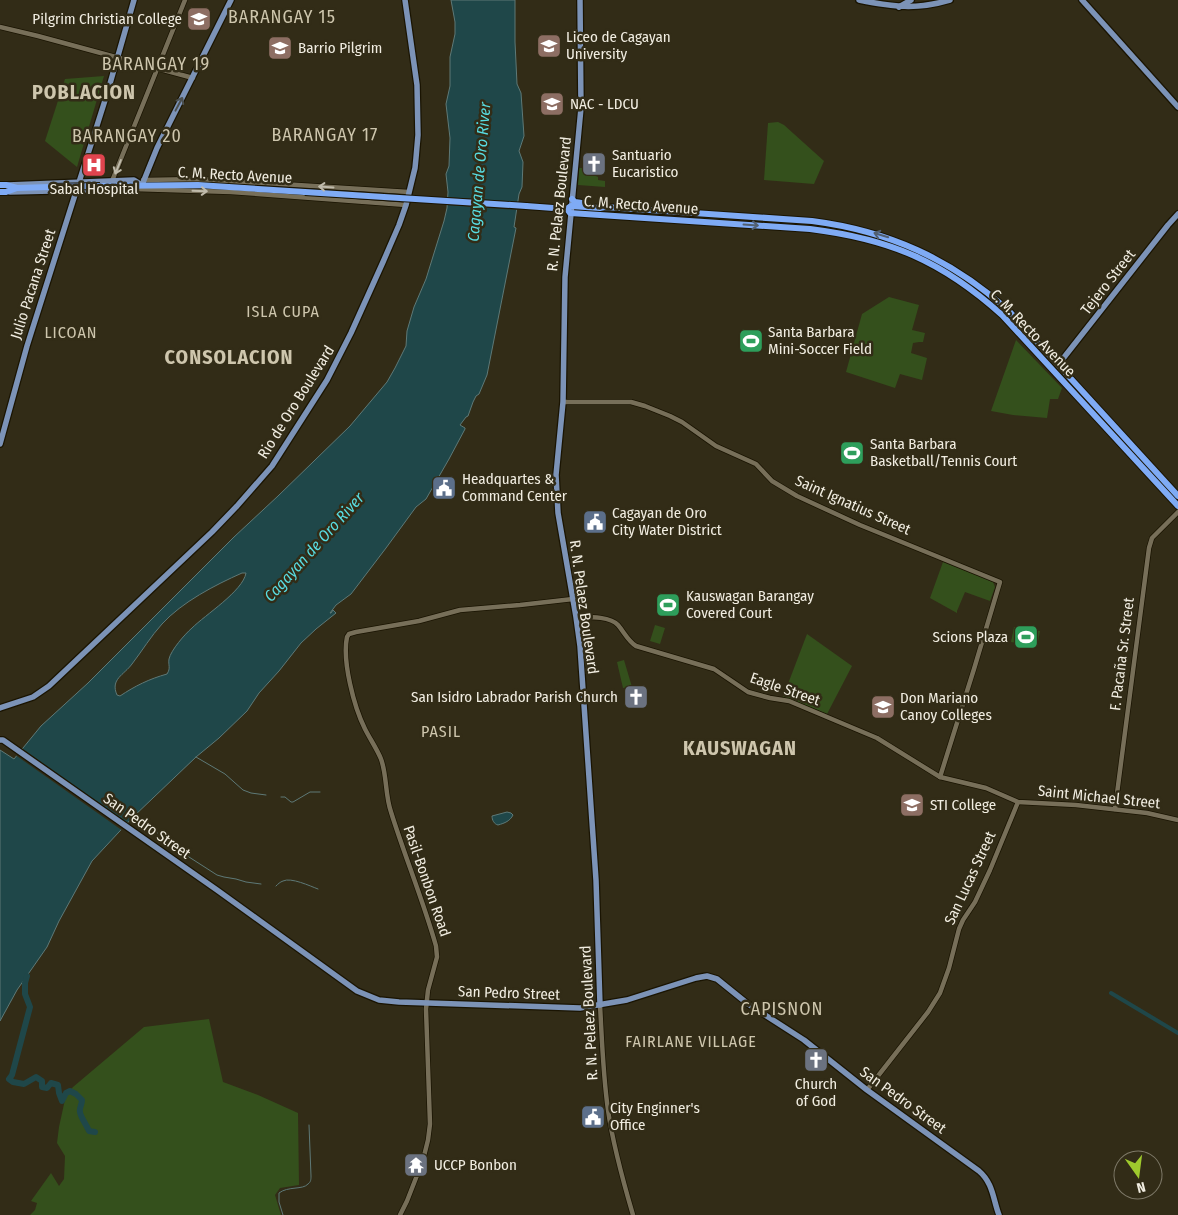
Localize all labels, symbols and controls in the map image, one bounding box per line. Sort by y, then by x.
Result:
school or university icon: Pilgrim Christian College [186,6,212,32]
district label: BARANGAY 15 [228,6,336,28]
place label: Pilgrim Christian College [32,10,182,28]
place label: Liceo de Cagayan University [566,28,671,63]
school or university icon: Liceo de Cagayan University [536,33,562,59]
school or university icon: Barrio Pilgrim [267,35,293,61]
place label: Barrio Pilgrim [298,39,382,57]
district label: BARANGAY 19 [102,53,210,75]
district label: POBLACION [32,80,136,104]
school or university icon: NAC - LDCU [539,91,565,117]
place label: NAC - LDCU [570,95,639,113]
one-way arrow [175,97,184,112]
water label: Cagayan de Oro River [463,101,495,242]
district label: BARANGAY 17 [272,124,378,146]
district label: BARANGAY 20 [72,125,182,147]
street label: R. N. Pelaez Boulevard [543,136,575,272]
place label: Santuario Eucaristico [612,146,679,181]
church icon: Santuario Eucaristico [581,151,607,177]
hospital icon: Sabal Hospital [81,152,107,178]
one-way arrow [113,159,122,174]
street label: C. M. Recto Avenue [177,163,293,187]
place label: Sabal Hospital [50,180,138,198]
one-way arrow [319,182,335,191]
one-way arrow [192,186,208,196]
street label: C. M. Recto Avenue [583,192,699,218]
one-way arrow [742,220,758,229]
street label: Julio Pacana Street [7,227,59,341]
one-way arrow [873,230,889,240]
street label: Tejero Street [1077,246,1139,318]
street label: C. M. Recto Avenue [987,286,1079,380]
district label: ISLA CUPA [246,302,320,321]
district label: LICOAN [44,323,98,342]
place label: Santa Barbara Mini-Soccer Field [768,323,872,358]
sports icon: Santa Barbara Mini-Soccer Field [738,328,764,354]
street label: Rio de Oro Boulevard [254,342,338,462]
district label: CONSOLACION [164,345,294,369]
place label: Santa Barbara Basketball/Tennis Court [870,435,1017,470]
sports icon: Santa Barbara Basketball/Tennis Court [839,440,865,466]
place label: Headquartes & Command Center [462,470,568,505]
street label: Saint Ignatius Street [792,471,914,539]
public building icon: Headquartes & Command Center [431,475,457,501]
water label: Cagayan de Oro River [260,488,368,605]
place label: Cagayan de Oro City Water District [612,504,722,539]
public building icon: Cagayan de Oro City Water District [582,509,608,535]
street label: R. N. Pelaez Boulevard [566,539,602,675]
place label: Kauswagan Barangay Covered Court [686,587,814,622]
sports icon: Kauswagan Barangay Covered Court [655,592,681,618]
street label: F. Pacaña Sr. Street [1106,596,1138,712]
sports icon: Scions Plaza [1013,624,1039,650]
place label: Scions Plaza [933,628,1008,646]
street label: Eagle Street [748,669,822,709]
church icon: San Isidro Labrador Parish Church [623,684,649,710]
place label: San Isidro Labrador Parish Church [411,688,618,706]
place label: Don Mariano Canoy Colleges [900,689,992,724]
school or university icon: Don Mariano Canoy Colleges [870,694,896,720]
district label: PASIL [421,722,461,741]
district label: KAUSWAGAN [683,736,797,760]
street label: Saint Michael Street [1037,782,1161,812]
street label: San Pedro Street [100,789,194,863]
school or university icon: STI College [899,792,925,818]
place label: STI College [930,796,996,814]
street label: Pasil-Bonbon Road [400,823,454,939]
street label: San Lucas Street [941,828,999,927]
street label: R. N. Pelaez Boulevard [576,945,602,1081]
street label: San Pedro Street [458,982,560,1004]
district label: CAPISNON [741,998,823,1020]
district label: FAIRLANE VILLAGE [625,1032,757,1051]
church icon: Church of God [803,1047,829,1073]
street label: San Pedro Street [856,1063,950,1137]
place label: Church of God [795,1075,837,1110]
place label: City Enginner's Office [610,1099,700,1134]
public building icon: City Enginner's Office [580,1104,606,1130]
north arrow [1113,1150,1163,1200]
temple icon: UCCP Bonbon [403,1152,429,1178]
place label: UCCP Bonbon [434,1156,517,1174]
text: N [1135,1178,1147,1196]

